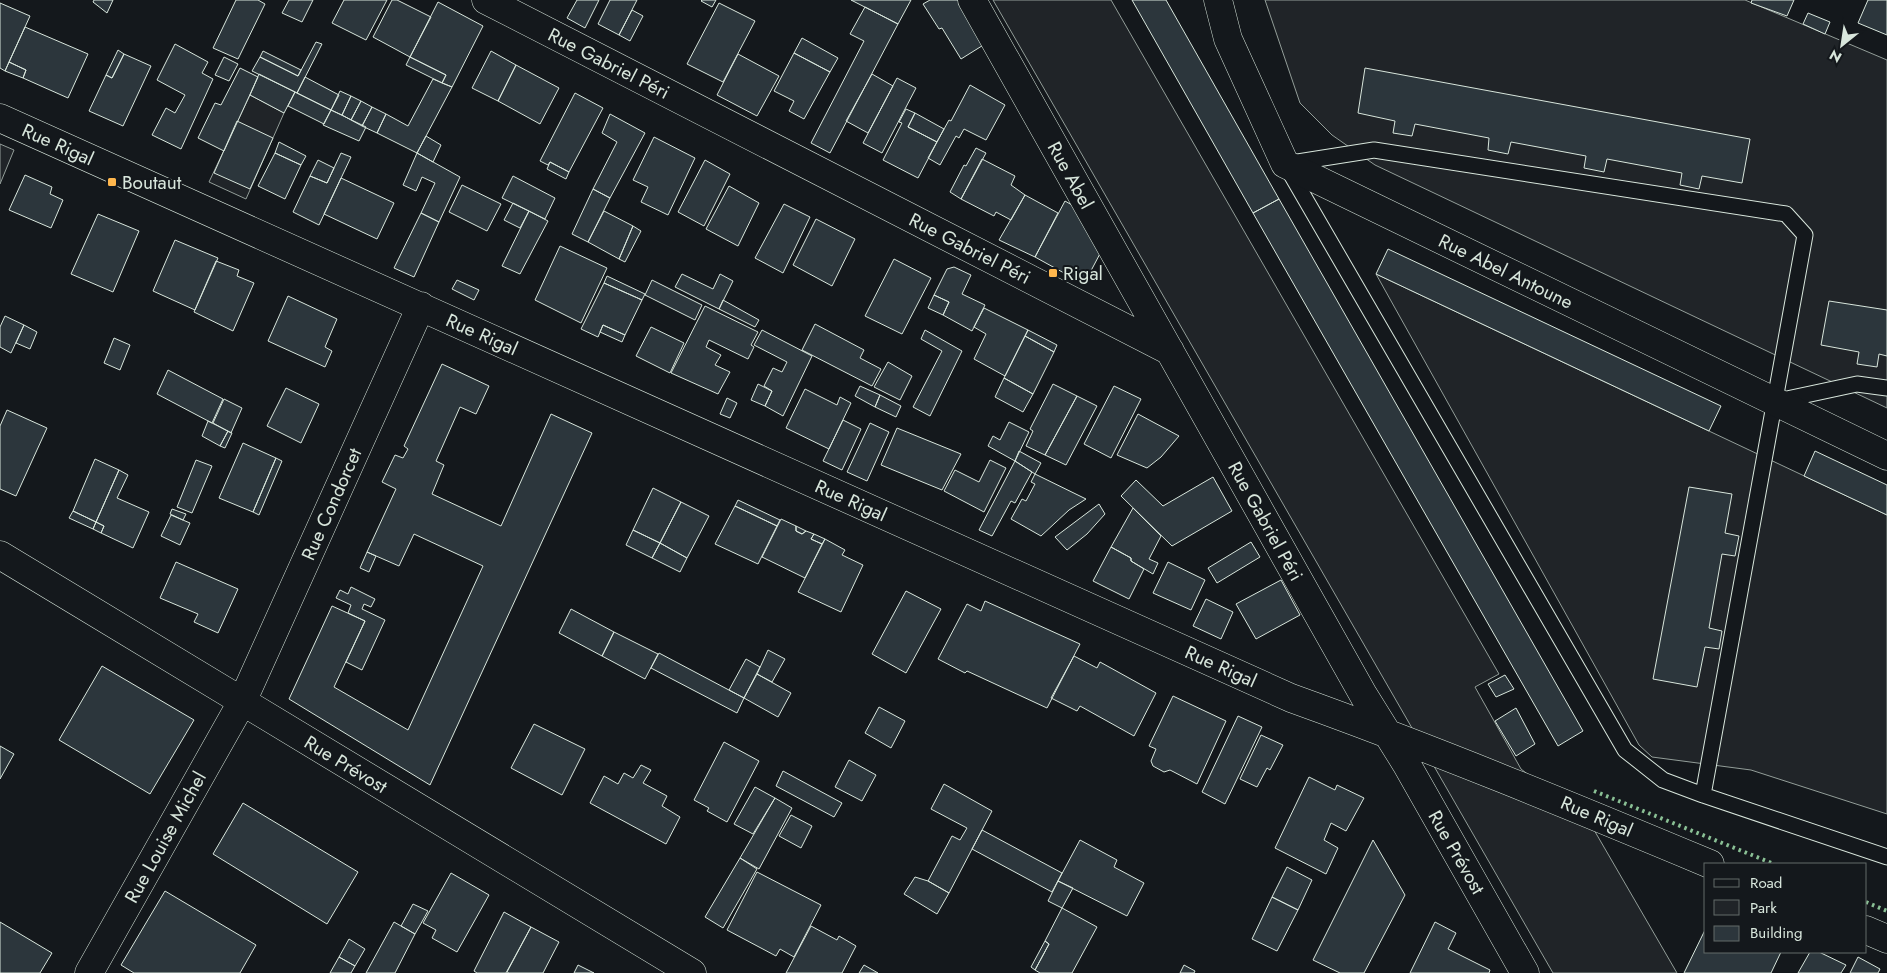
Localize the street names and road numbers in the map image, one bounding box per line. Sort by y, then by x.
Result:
street label: Rue Gabriel Péri [543,21,674,106]
street label: Rue Rigal [18,117,98,172]
street label: Rue Abel [1041,136,1100,214]
street label: Rue Gabriel Péri [904,206,1035,291]
street label: Rue Abel Antoune [1434,227,1578,316]
street label: Rue Rigal [442,307,522,362]
street label: Rue Condorcet [295,443,368,565]
street label: Rue Gabriel Péri [1221,456,1310,586]
street label: Rue Rigal [811,473,891,528]
street label: Rue Rigal [1181,639,1261,694]
street label: Rue Prévost [299,729,393,800]
street label: Rue Louise Michel [118,767,213,908]
street label: Rue Rigal [1557,789,1637,844]
street label: Rue Prévost [1422,805,1492,900]

